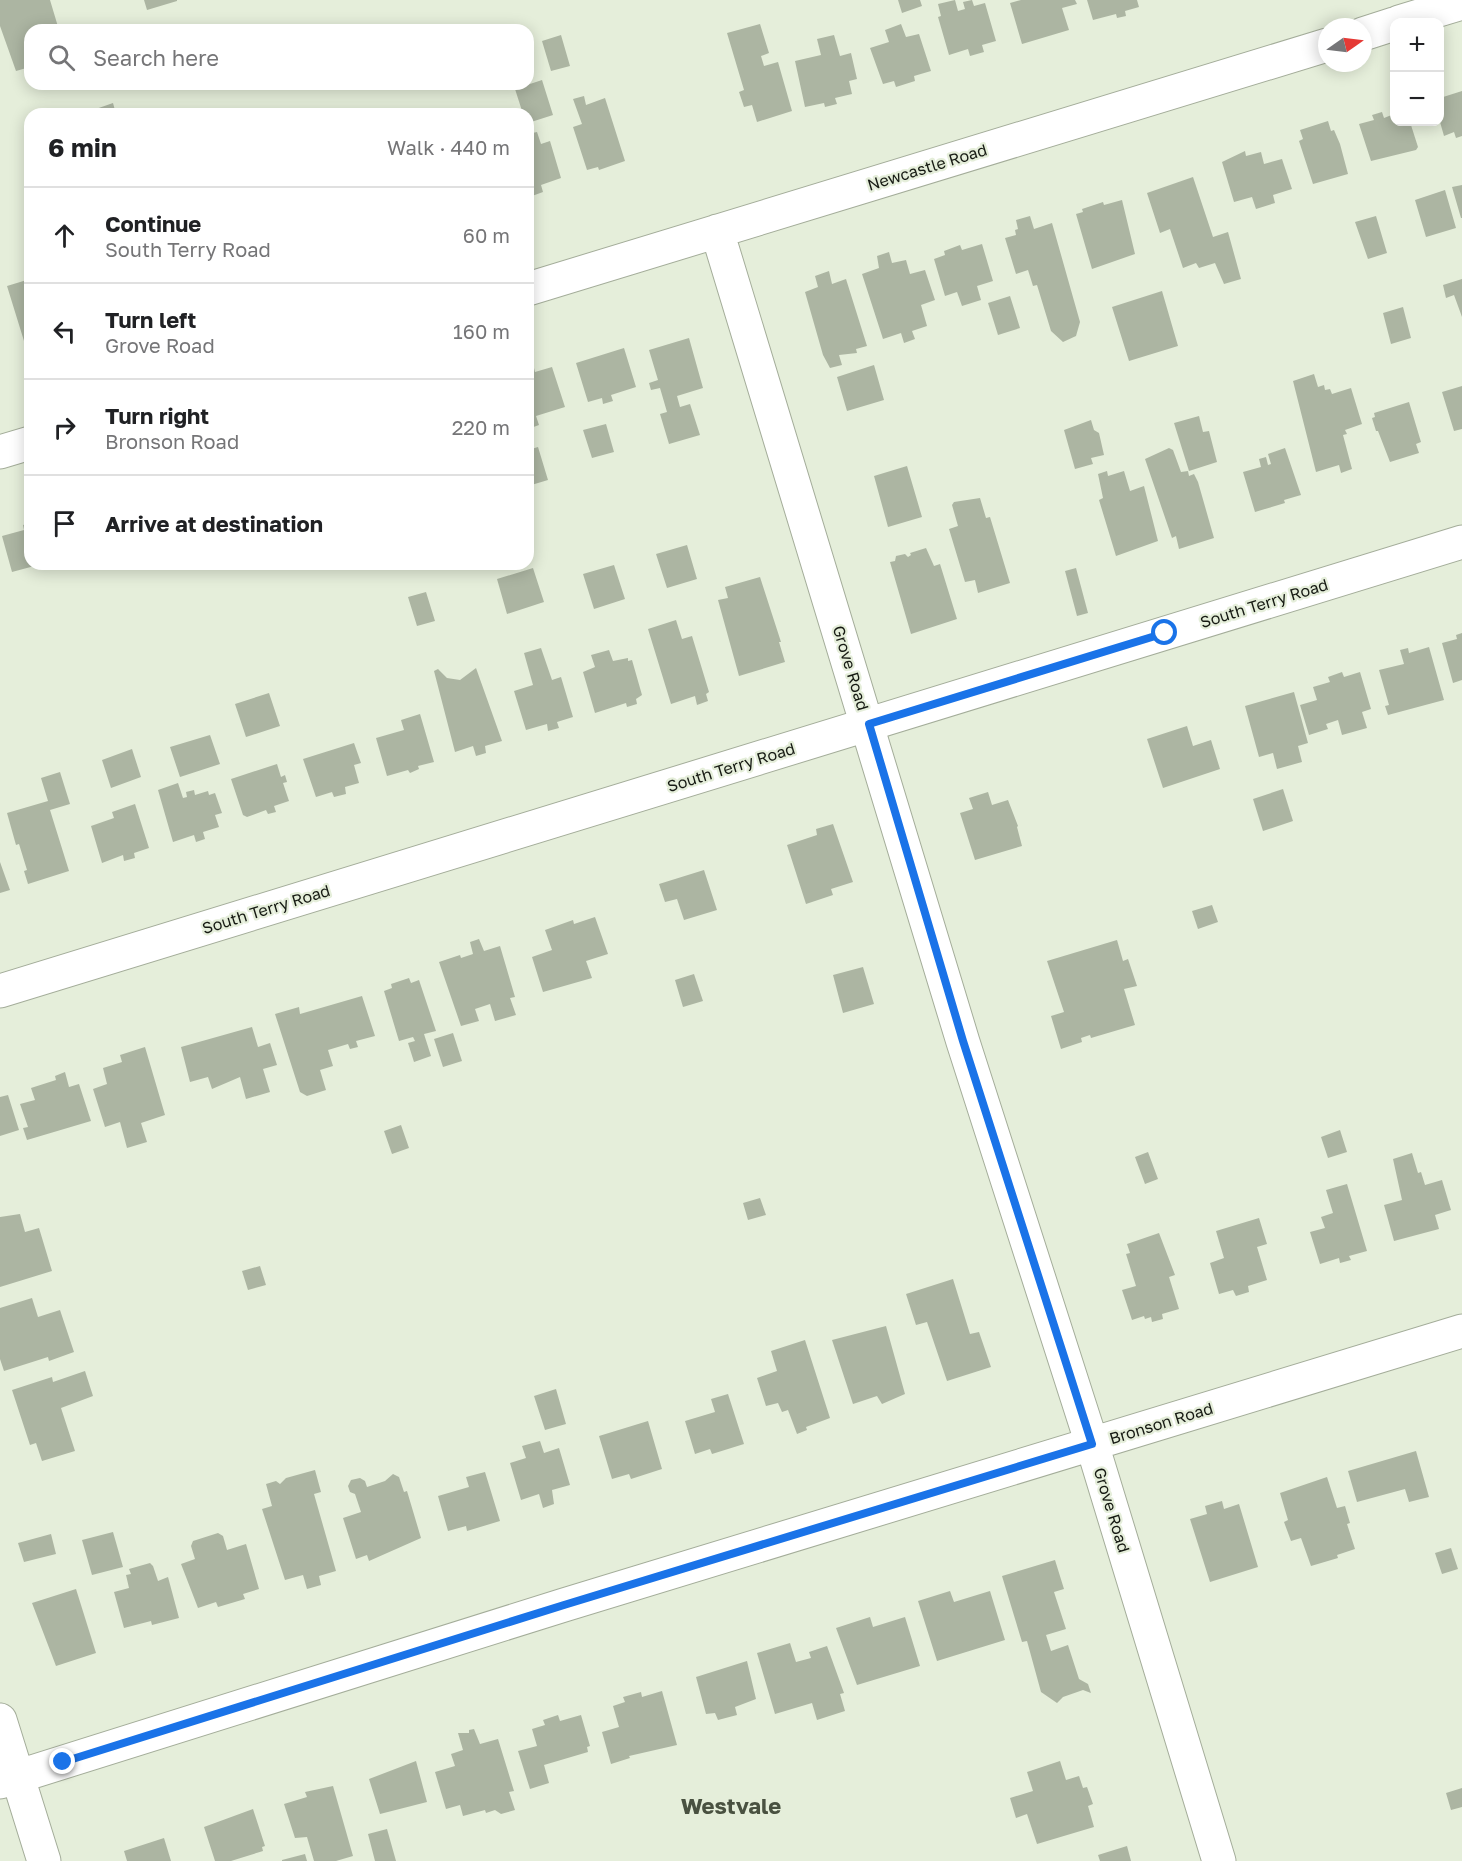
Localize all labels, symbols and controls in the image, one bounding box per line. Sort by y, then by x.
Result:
north arrow [1318,18,1372,72]
map controls [1390,18,1444,126]
button: + [1390,18,1444,72]
search box [24,24,534,90]
icon: search [45,41,78,74]
text: Search here [93,44,219,71]
button: − [1390,72,1444,126]
text: 6 min [48,132,117,163]
text: Walk · 440 m [387,135,510,159]
street label: Newcastle Road [865,139,989,195]
text: Continue [105,210,201,237]
icon: ahead [48,219,81,252]
text: 60 m [463,223,510,247]
text: South Terry Road [105,237,271,261]
text: Turn left [105,306,196,333]
icon: left [48,315,81,348]
text: 160 m [453,319,510,343]
text: Grove Road [105,333,215,357]
text: Turn right [105,402,209,429]
icon: right [48,411,81,444]
text: 220 m [452,415,510,439]
text: Bronson Road [105,429,239,453]
icon: arrive [48,507,81,540]
text: Arrive at destination [105,510,323,537]
street label: South Terry Road [1198,574,1330,632]
route start [1151,619,1177,645]
street label: Grove Road [829,623,873,713]
street label: South Terry Road [665,738,797,796]
street label: South Terry Road [200,880,332,938]
street label: Bronson Road [1107,1398,1215,1448]
street label: Grove Road [1090,1465,1134,1555]
route end [49,1748,75,1774]
district label: Westvale [681,1792,781,1819]

